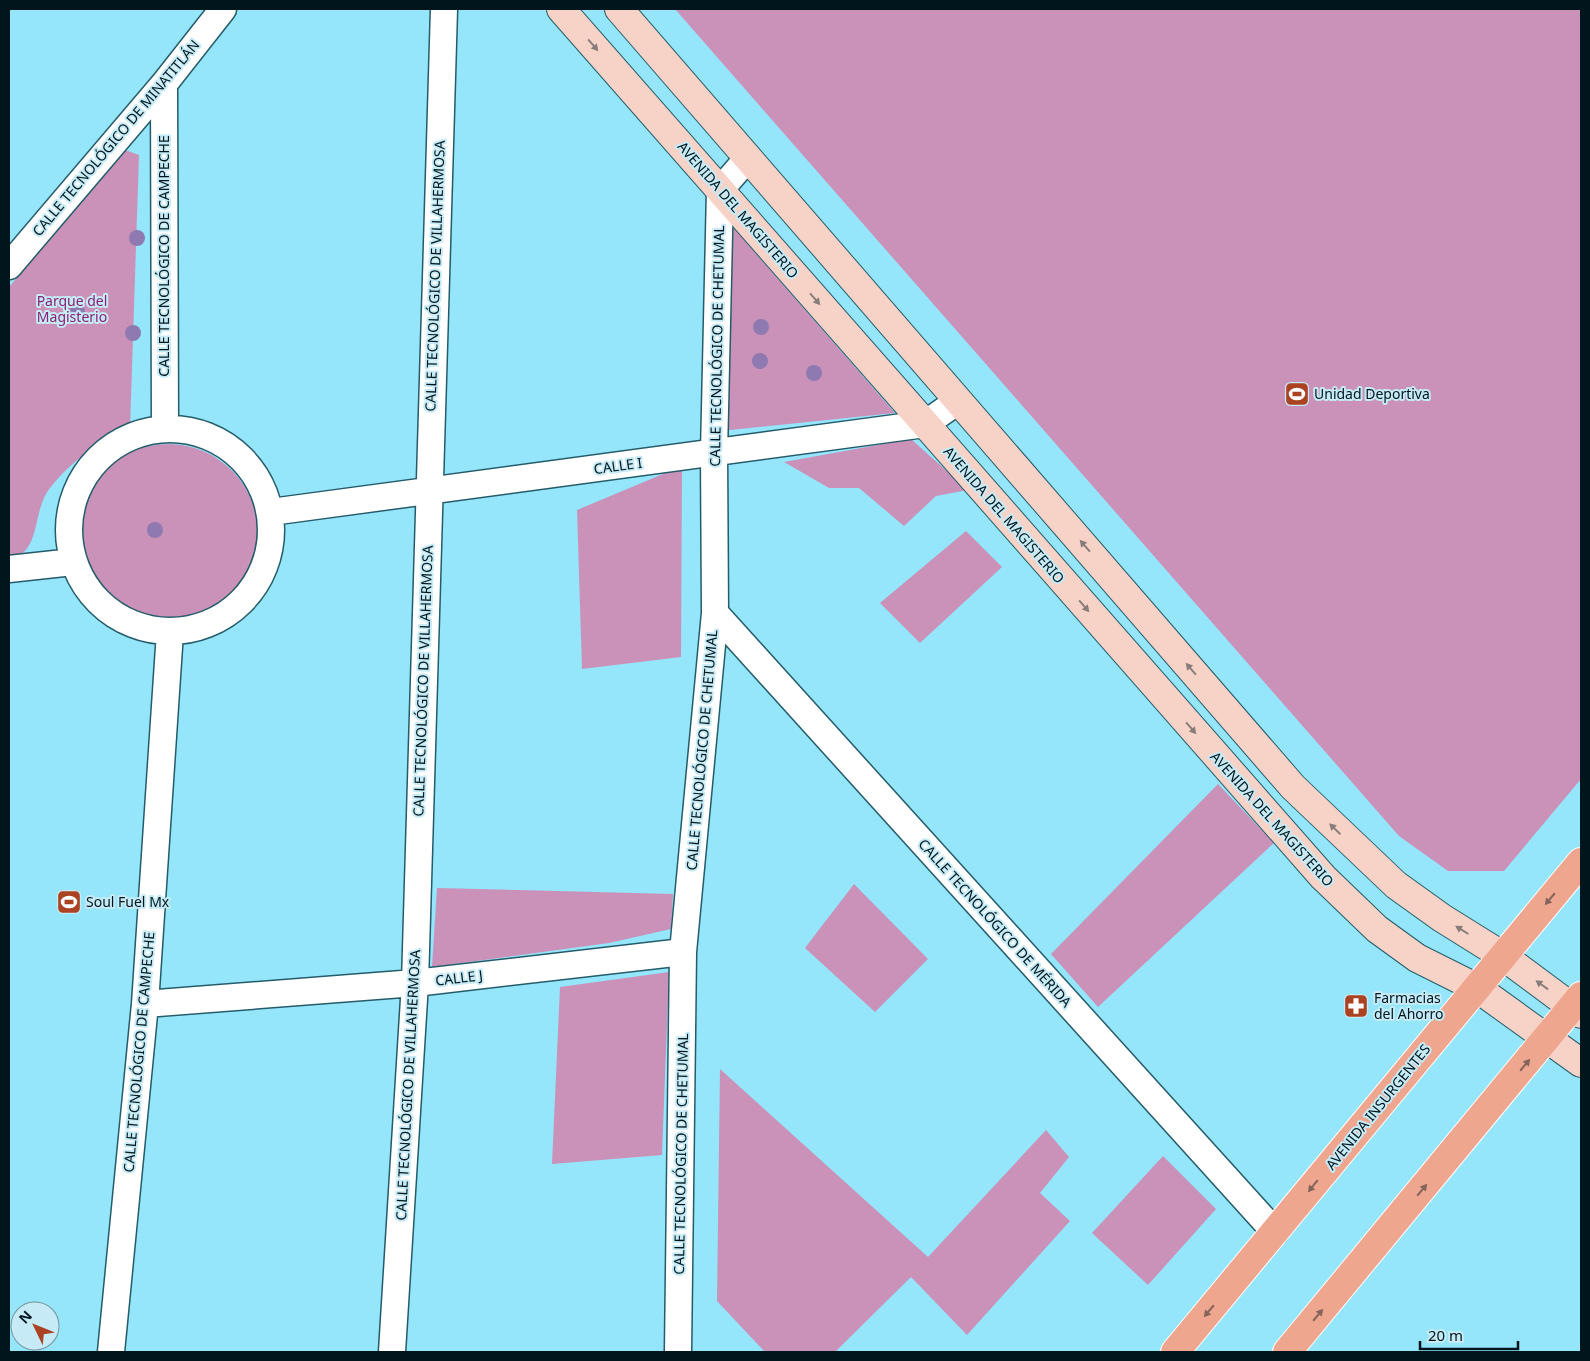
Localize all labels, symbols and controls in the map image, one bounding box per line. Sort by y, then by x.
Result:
street label: CALLE TECNOLÓGICO DE MINATITLÁN [28,35,204,240]
one-way arrow [587,39,599,51]
street label: CALLE TECNOLÓGICO DE CAMPECHE [154,135,173,377]
street label: AVENIDA DEL MAGISTERIO [674,137,803,282]
street label: CALLE TECNOLÓGICO DE VILLAHERMOSA [420,140,449,412]
street label: CALLE TECNOLÓGICO DE CHETUMAL [705,225,728,467]
park label: Parque del Magisterio [37,291,107,326]
one-way arrow [810,293,821,306]
sports icon: Unidad Deportiva [1284,381,1310,407]
place label: Unidad Deportiva [1314,384,1430,403]
street label: AVENIDA DEL MAGISTERIO [940,442,1069,587]
street label: CALLE I [593,453,644,478]
one-way arrow [1079,540,1090,553]
street label: CALLE TECNOLÓGICO DE VILLAHERMOSA [408,545,437,817]
one-way arrow [1078,599,1090,611]
street label: CALLE TECNOLÓGICO DE CHETUMAL [682,629,721,871]
one-way arrow [1185,664,1197,676]
one-way arrow [1185,722,1196,734]
street label: AVENIDA DEL MAGISTERIO [1207,747,1338,890]
one-way arrow [1329,823,1341,835]
street label: CALLE TECNOLÓGICO DE MÉRIDA [915,834,1076,1011]
sports icon: Soul Fuel Mx [56,889,82,915]
place label: Soul Fuel Mx [86,892,170,911]
one-way arrow [1545,893,1556,905]
one-way arrow [1455,925,1468,934]
street label: CALLE TECNOLÓGICO DE CAMPECHE [119,931,158,1173]
street label: CALLE TECNOLÓGICO DE VILLAHERMOSA [391,949,424,1221]
street label: CALLE J [434,965,484,990]
one-way arrow [1536,979,1549,990]
place label: Farmacias del Ahorro [1374,988,1444,1023]
pharmacy icon: Farmacias del Ahorro [1343,993,1369,1019]
street label: CALLE TECNOLÓGICO DE CHETUMAL [669,1033,692,1275]
street label: AVENIDA INSURGENTES [1321,1040,1434,1173]
one-way arrow [1520,1058,1531,1071]
one-way arrow [1307,1180,1319,1192]
one-way arrow [1416,1183,1427,1196]
north arrow [10,1301,60,1351]
one-way arrow [1204,1305,1215,1318]
text: N [14,1306,36,1327]
one-way arrow [1312,1308,1323,1321]
scale bar [1420,1318,1518,1350]
text: 20 m [1428,1325,1463,1345]

